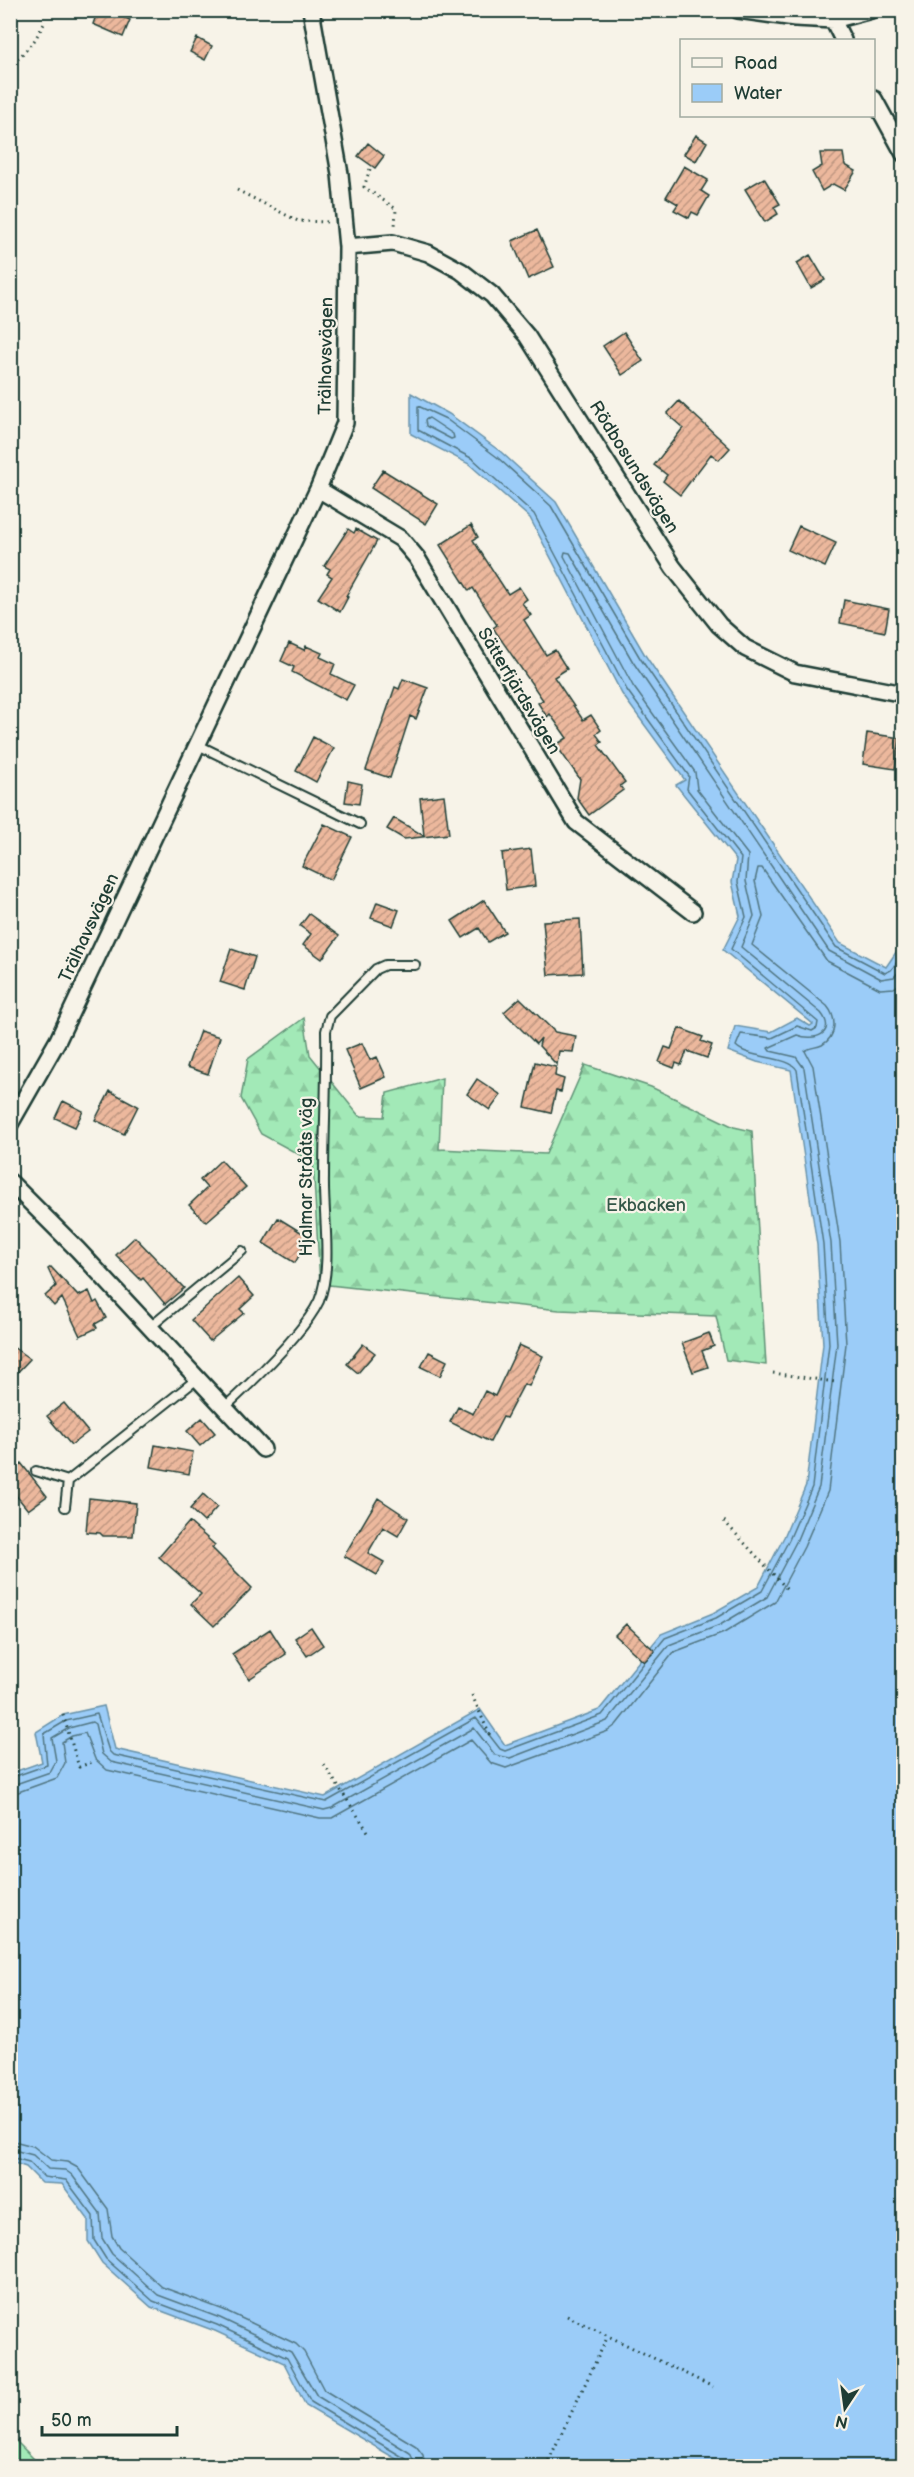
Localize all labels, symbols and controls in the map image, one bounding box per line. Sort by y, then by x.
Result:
legend [680,39,875,117]
text: Road [734,53,778,74]
text: Water [734,83,782,104]
street label: Trälhavsvägen [314,297,338,415]
street label: Rödbosundsvägen [585,397,683,537]
street label: Sätterfjärdsvägen [473,624,565,758]
street label: Trälhavsvägen [55,870,123,986]
street label: Hjalmar Strååts väg [296,1098,317,1256]
park label: Ekbacken [606,1195,686,1216]
north arrow [815,2378,875,2438]
scale bar [42,2399,177,2437]
text: 50 m [51,2410,92,2431]
text: N [834,2411,850,2432]

